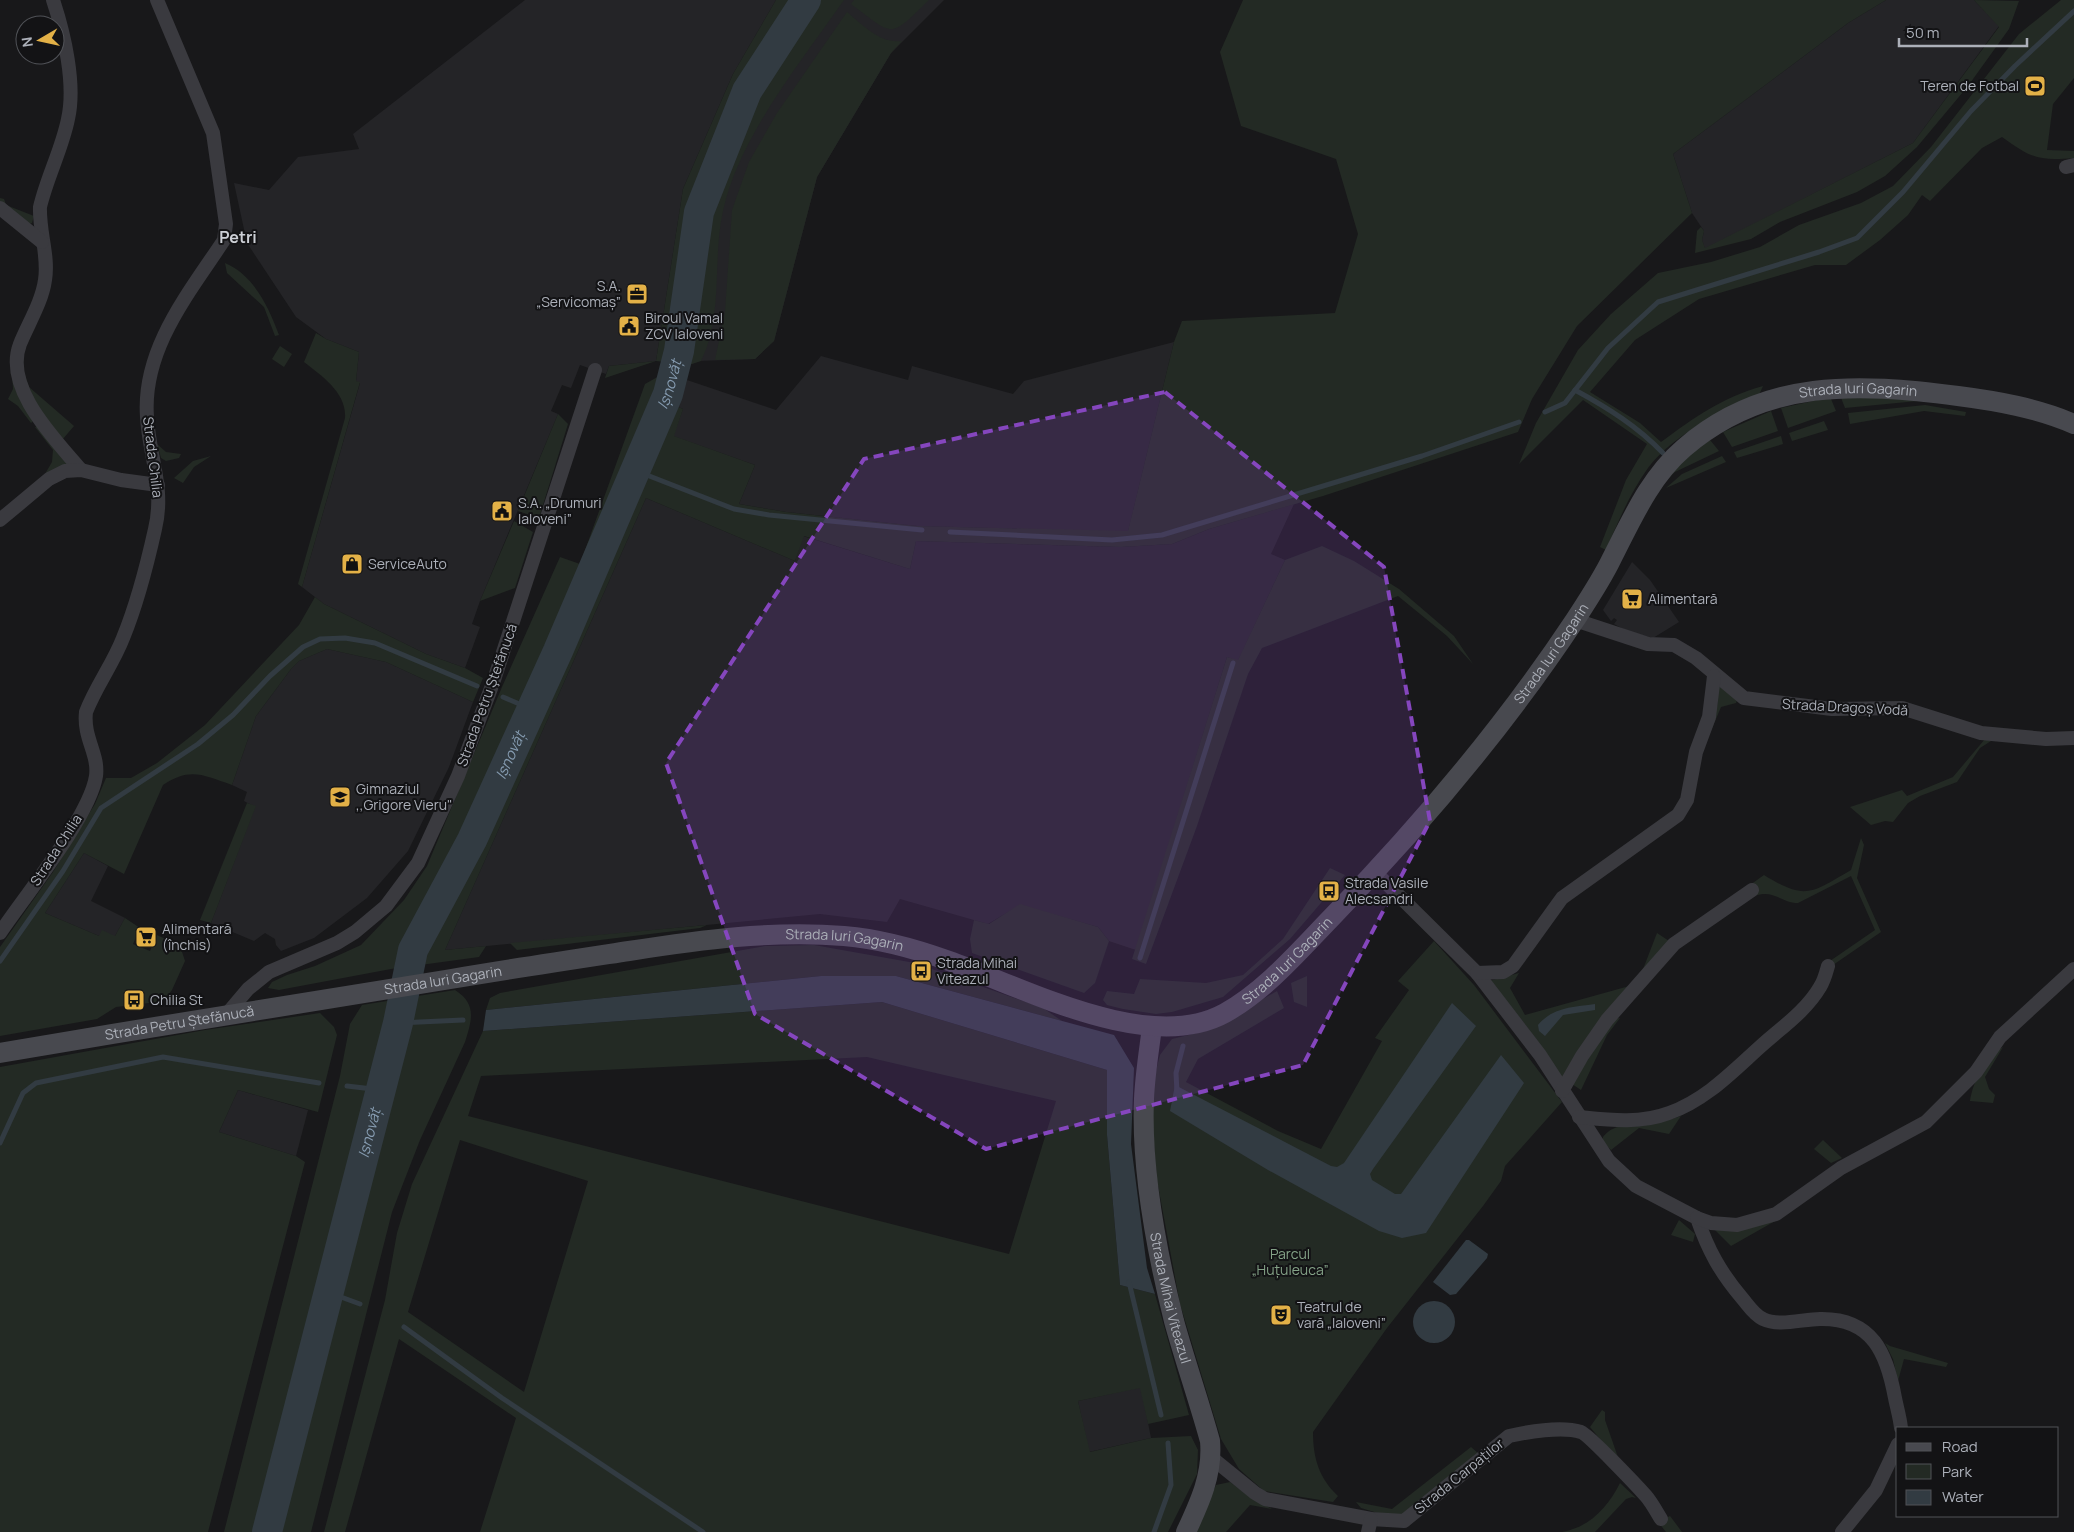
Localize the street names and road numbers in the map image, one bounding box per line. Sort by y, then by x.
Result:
street label: Strada Iuri Gagarin [1797,378,1918,402]
street label: Strada Chilia [139,415,168,499]
street label: Strada Iuri Gagarin [1509,599,1592,707]
street label: Strada Petru Ştefănucă [452,621,521,769]
street label: Strada Dragoș Vodă [1782,694,1909,719]
street label: Strada Chilia [25,810,86,889]
street label: Strada Iuri Gagarin [1238,912,1336,1008]
street label: Strada Iuri Gagarin [785,924,906,955]
street label: Strada Iuri Gagarin [383,961,503,999]
street label: Strada Petru Ștefănucă [103,1001,255,1044]
street label: Strada Mihai Viteazul [1146,1231,1196,1366]
street label: Strada Carpaților [1410,1434,1507,1518]

